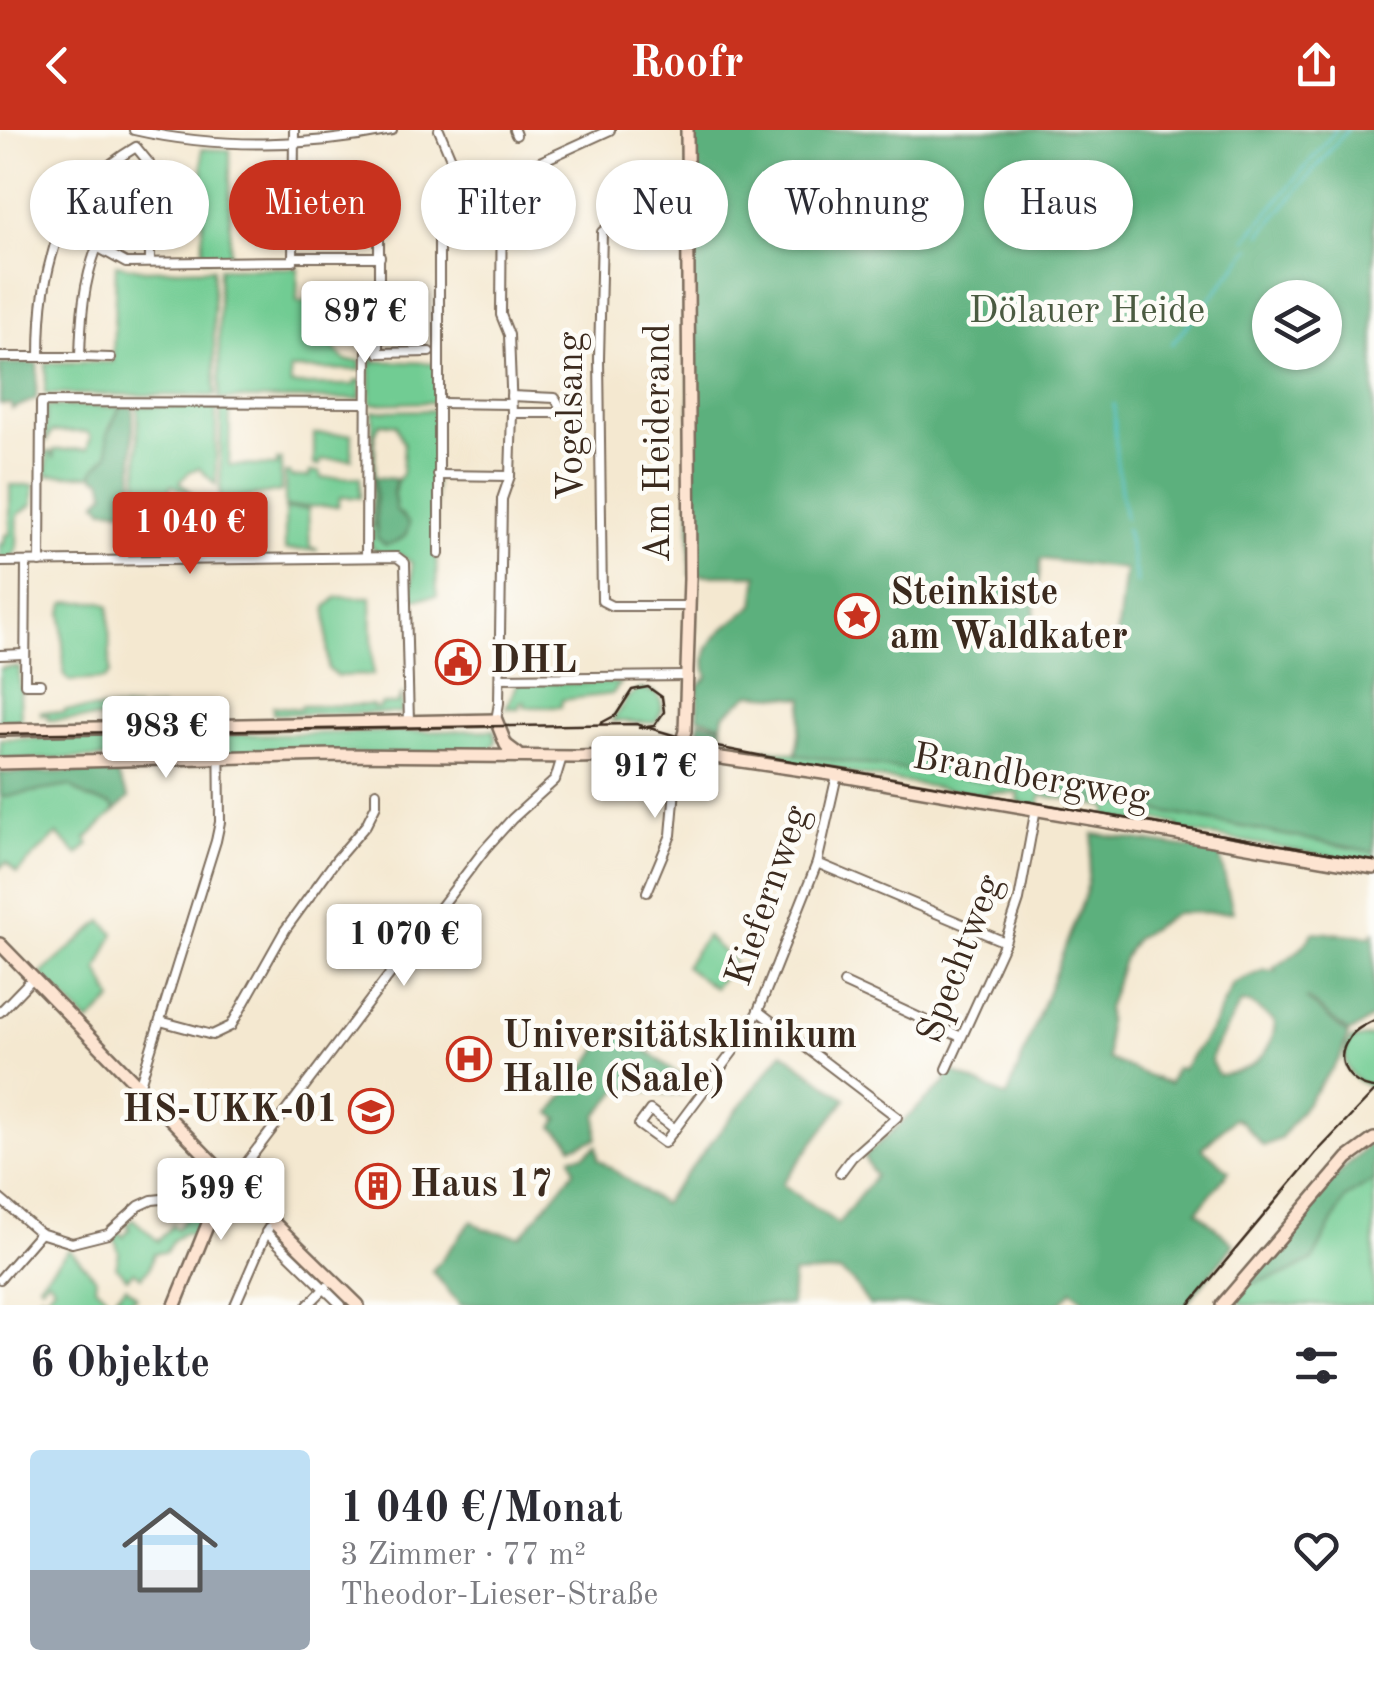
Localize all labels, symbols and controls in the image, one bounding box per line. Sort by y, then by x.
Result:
icon: back [30,38,85,93]
icon: share [1289,38,1344,93]
text: Roofr [630,42,744,87]
chip: Kaufen [30,160,209,250]
chip: Mieten [229,160,401,250]
chip: Filter [421,160,576,250]
chip: Neu [596,160,728,250]
chip: Wohnung [748,160,964,250]
chip: Haus [984,160,1133,250]
map controls [1252,280,1342,370]
button: layers [1252,280,1342,370]
pin: 897 € [295,281,435,366]
park label: Dölauer Heide [969,293,1205,331]
text: 897 € [323,297,407,329]
street label: Am Heiderand [640,323,678,563]
street label: Vogelsang [553,331,591,501]
pin: 1 040 € [98,492,282,577]
text: 1 040 € [135,508,245,540]
place label: Steinkiste am Waldkater [890,575,1128,657]
place icon: Steinkiste am Waldkater [834,593,880,639]
public building icon: DHL [435,639,481,685]
place label: DHL [490,643,577,681]
pin: 983 € [96,696,236,781]
text: 983 € [124,712,208,744]
pin: 917 € [585,736,725,821]
street label: Brandbergweg [910,738,1153,818]
text: 917 € [613,752,697,784]
street label: Kiefernweg [720,800,818,991]
street label: Spechtweg [912,869,1011,1048]
pin: 1 070 € [312,904,496,989]
text: 1 070 € [349,920,459,952]
place label: Universitätsklinikum Halle (Saale) [502,1018,857,1100]
hospital icon: Universitätsklinikum Halle (Saale) [446,1036,492,1082]
school or university icon: HS-UKK-01 [348,1088,394,1134]
place label: HS-UKK-01 [122,1092,338,1130]
pin: 599 € [151,1158,291,1243]
building icon: Haus 17 [355,1163,401,1209]
place label: Haus 17 [410,1167,553,1205]
text: 599 € [179,1174,263,1206]
icon: filters [1289,1338,1344,1393]
text: 6 Objekte [30,1344,210,1386]
text: 1 040 €/Monat [340,1489,623,1531]
icon: home [110,1490,230,1610]
icon: heart [1289,1523,1344,1578]
text: 3 Zimmer · 77 m² [340,1540,586,1572]
text: Theodor-Lieser-Straße [340,1580,658,1612]

